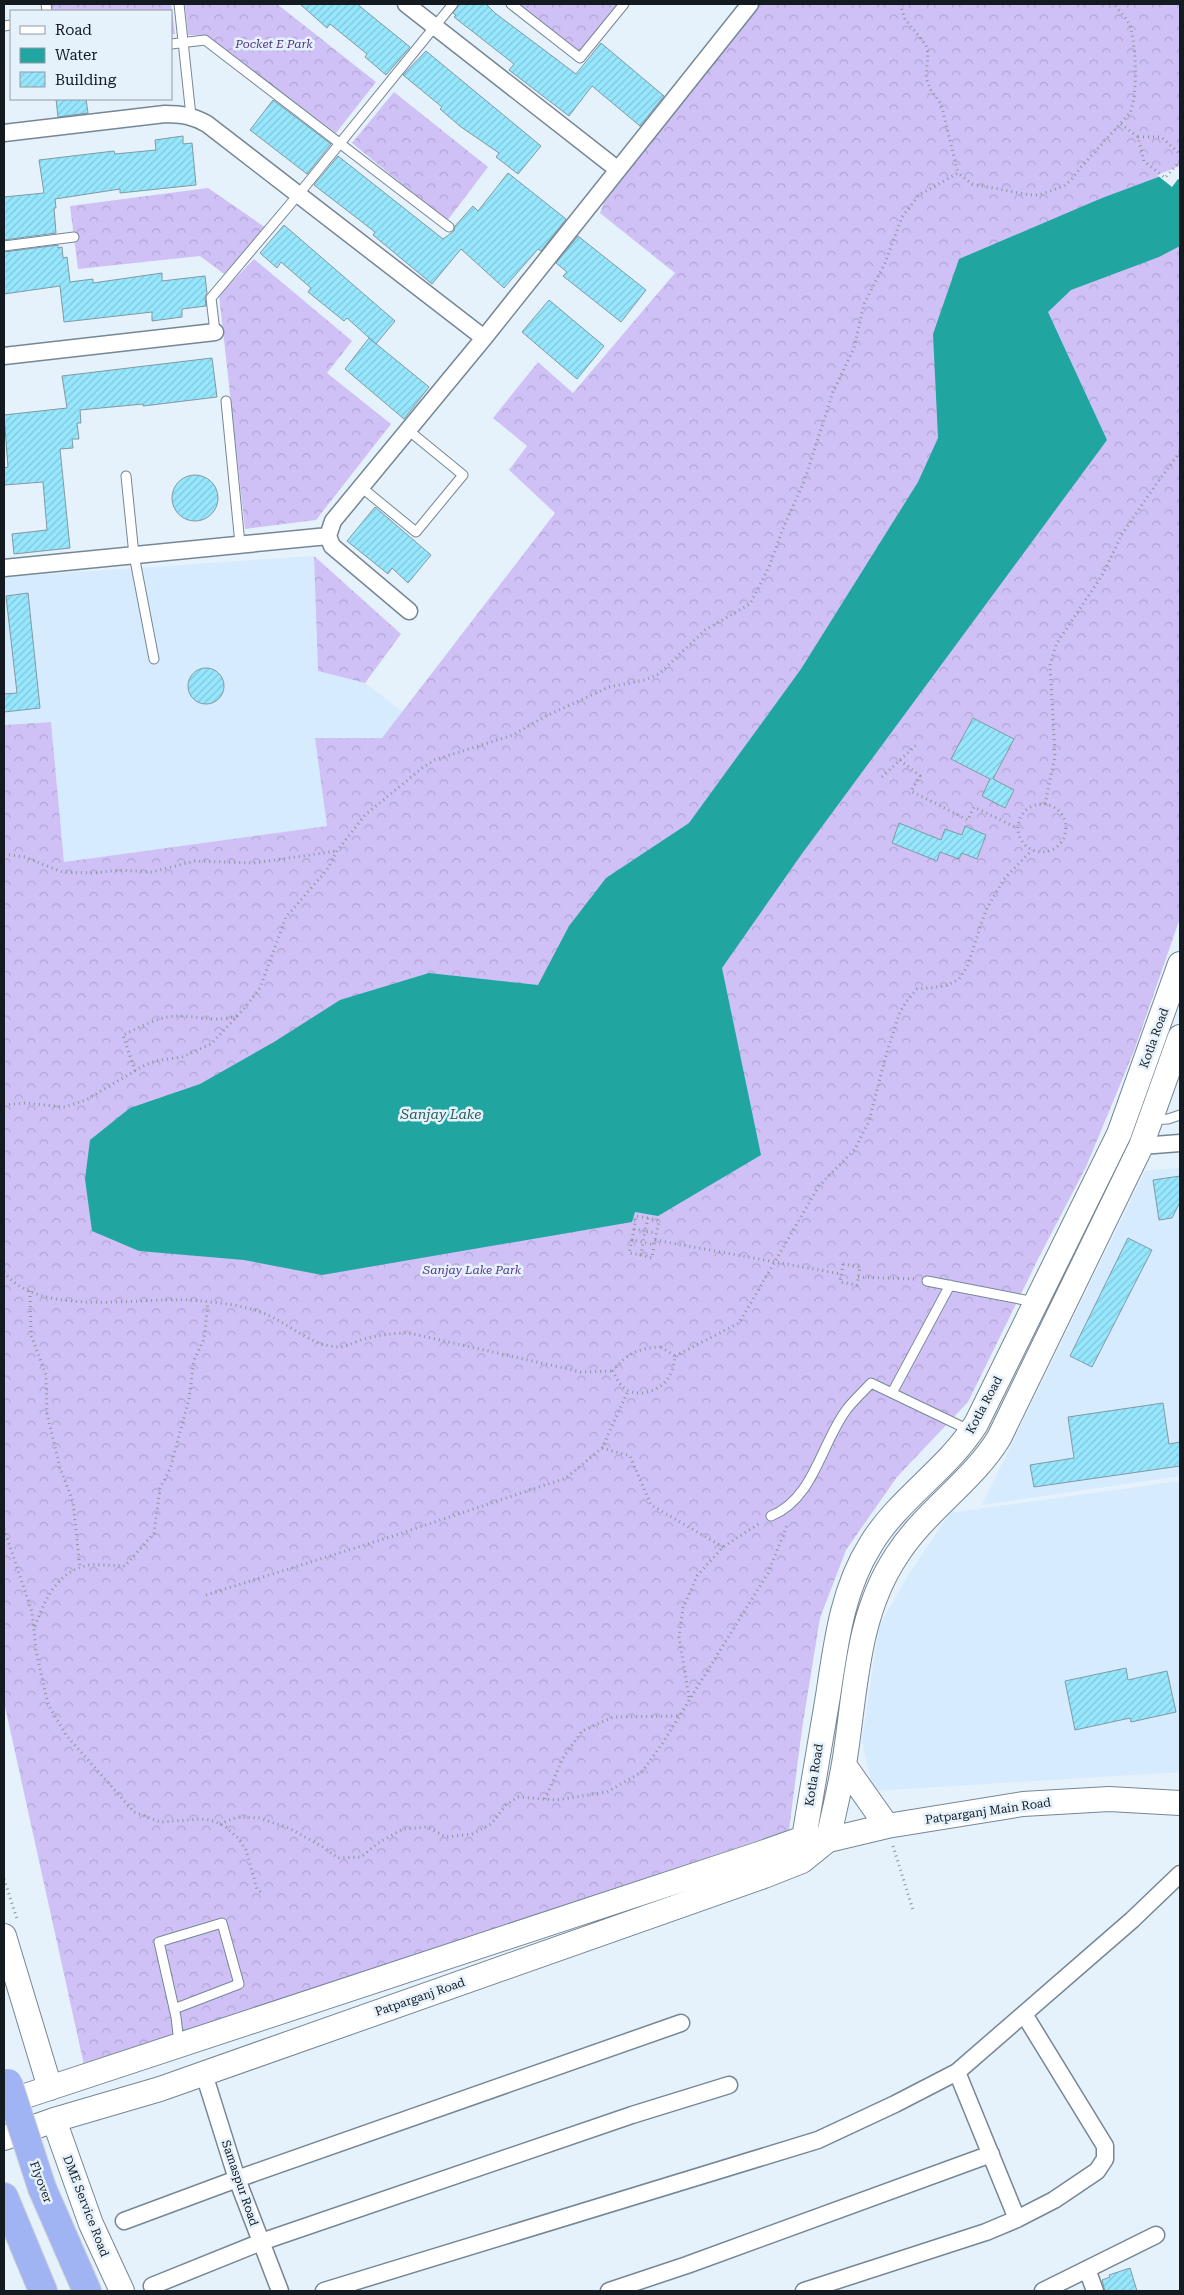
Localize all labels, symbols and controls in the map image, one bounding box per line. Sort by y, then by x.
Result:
legend [10,10,172,100]
text: Road [55,21,92,39]
park label: Pocket E Park [234,37,313,51]
text: Water [55,46,97,64]
text: Building [55,71,117,89]
street label: Kotla Road [1137,1006,1171,1070]
water label: Sanjay Lake [400,1106,481,1122]
park label: Sanjay Lake Park [422,1263,522,1277]
street label: Kotla Road [963,1374,1005,1436]
street label: Kotla Road [802,1742,826,1807]
street label: Patparganj Main Road [924,1795,1052,1827]
street label: Patparganj Road [373,1975,467,2019]
street label: Samaspur Road [219,2138,261,2228]
street label: DME Service Road [60,2153,112,2259]
street label: Flyover [27,2159,55,2205]

